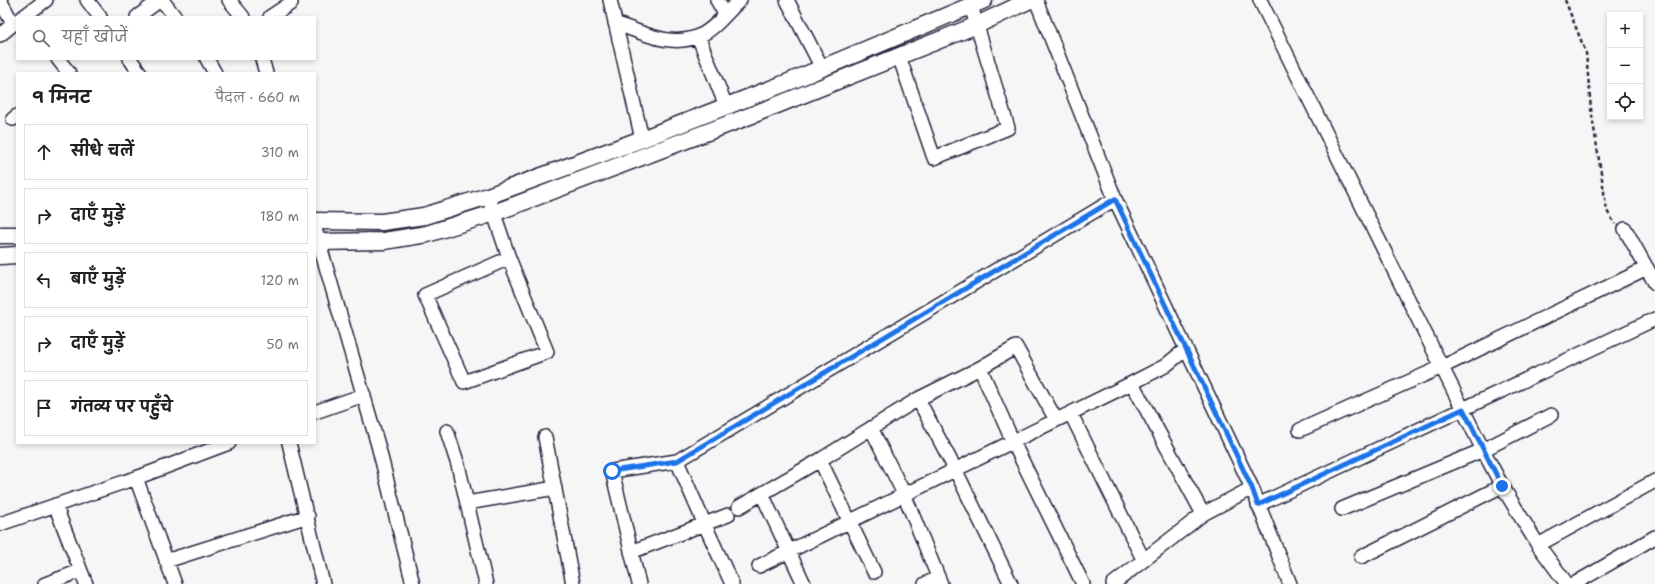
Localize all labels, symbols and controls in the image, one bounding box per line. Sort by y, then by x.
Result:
map controls [1607,12,1643,120]
button: + [1607,12,1643,48]
search box [16,16,316,60]
icon: search [30,27,52,49]
text: यहाँ खोजें [62,27,128,47]
button: − [1607,48,1643,84]
button: locate [1607,84,1643,120]
text: 9 मिनट [32,86,91,108]
text: पैदल · 660 m [215,89,300,106]
icon: ahead [33,141,55,163]
text: सीधे चलें [71,141,134,161]
text: 310 m [261,144,299,161]
icon: right [33,205,55,227]
text: दाएँ मुड़ें [71,205,125,225]
text: 180 m [260,208,299,225]
icon: left [33,269,55,291]
text: बाएँ मुड़ें [71,269,125,289]
text: 120 m [261,272,299,289]
icon: right [33,333,55,355]
text: दाएँ मुड़ें [71,333,125,353]
text: 50 m [266,336,299,353]
icon: arrive [33,397,55,419]
text: गंतव्य पर पहुँचे [71,397,173,417]
route start [603,462,621,480]
route end [1493,477,1511,495]

